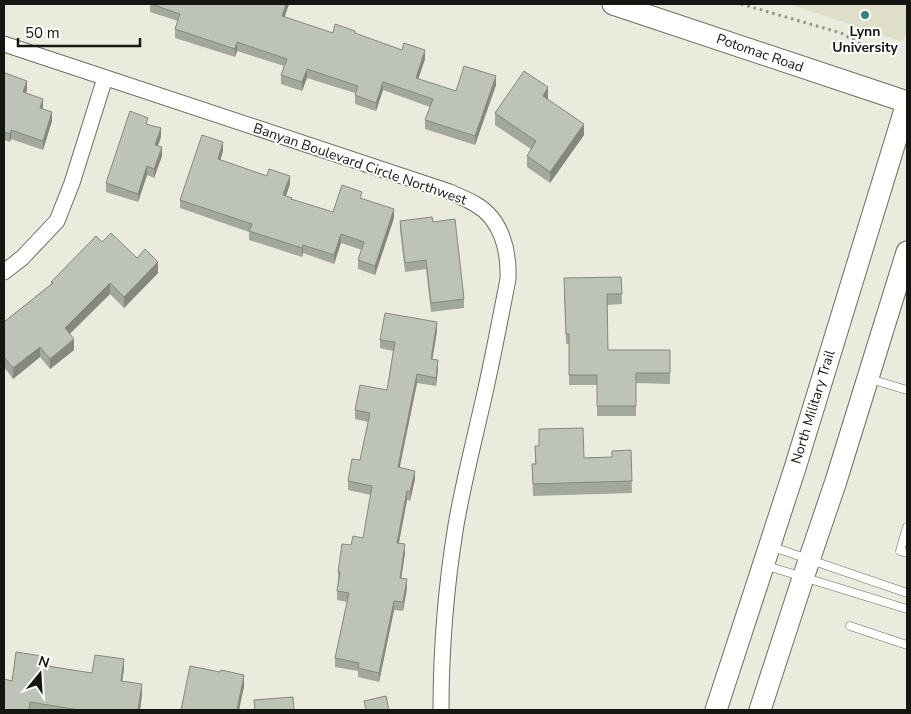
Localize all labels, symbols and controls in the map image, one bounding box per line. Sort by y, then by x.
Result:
marker: Lynn University [859,9,871,21]
scale bar [18,15,140,47]
place label: Lynn University [832,22,898,57]
text: 50 m [25,23,60,43]
street label: Potomac Road [714,29,806,77]
street label: Banyan Boulevard Circle Northwest [251,118,469,210]
street label: North Military Trail [787,347,840,466]
north arrow [15,649,65,699]
text: N [36,651,52,673]

